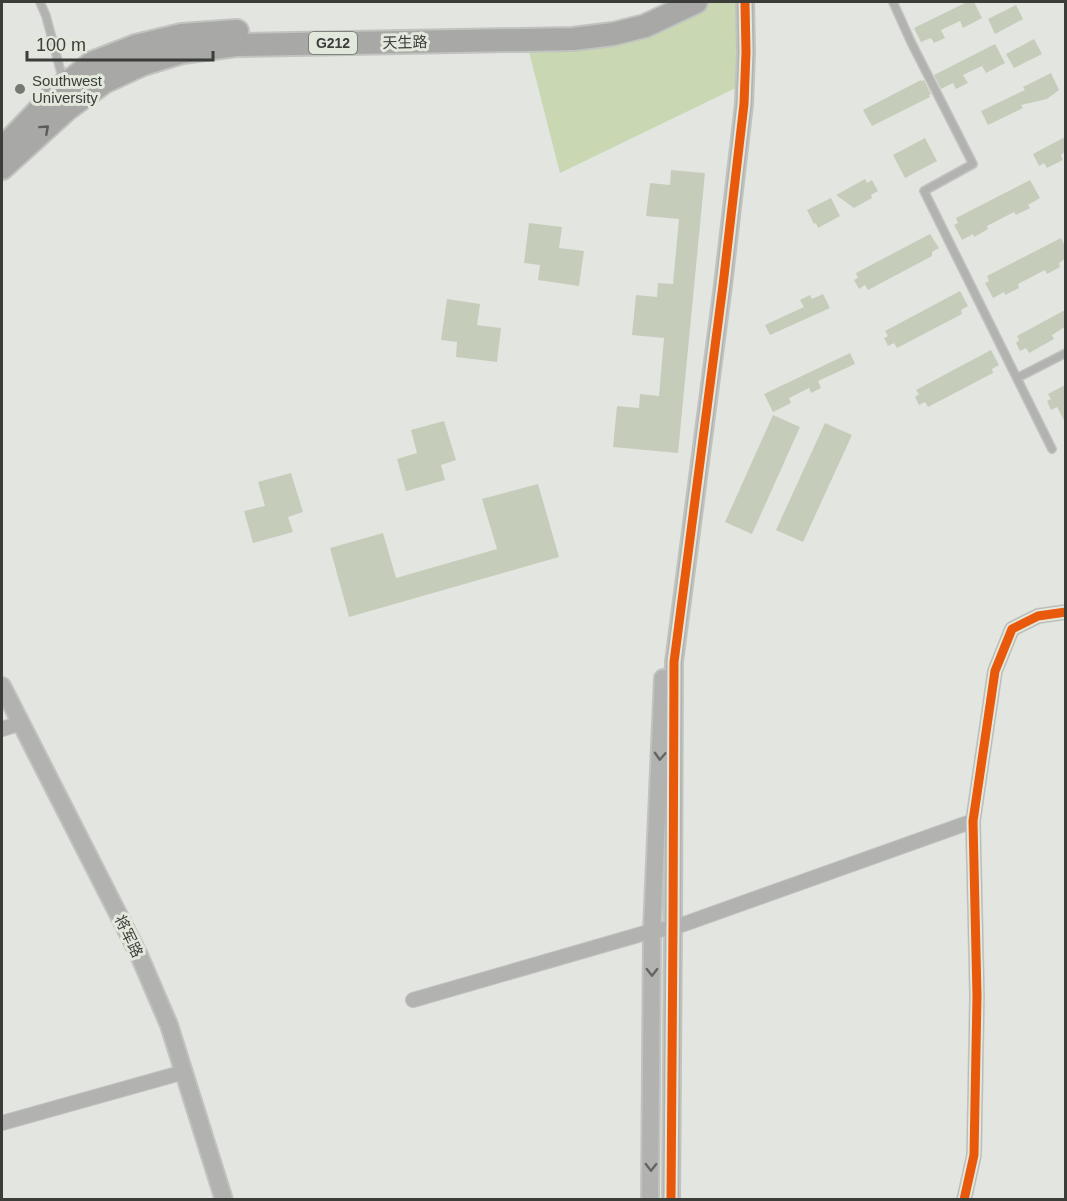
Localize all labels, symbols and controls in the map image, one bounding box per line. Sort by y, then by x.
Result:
scale bar [27,24,213,62]
road number: G212 [309,32,357,54]
street label: 天生路 [382,33,428,51]
text: 100 m [36,35,86,55]
place label: Southwest University [32,72,103,106]
marker: Southwest University [13,82,27,96]
one-way arrow [38,125,48,136]
one-way arrow [653,752,666,761]
street label: 将军路 [111,912,147,960]
one-way arrow [645,968,658,977]
one-way arrow [645,1163,657,1172]

